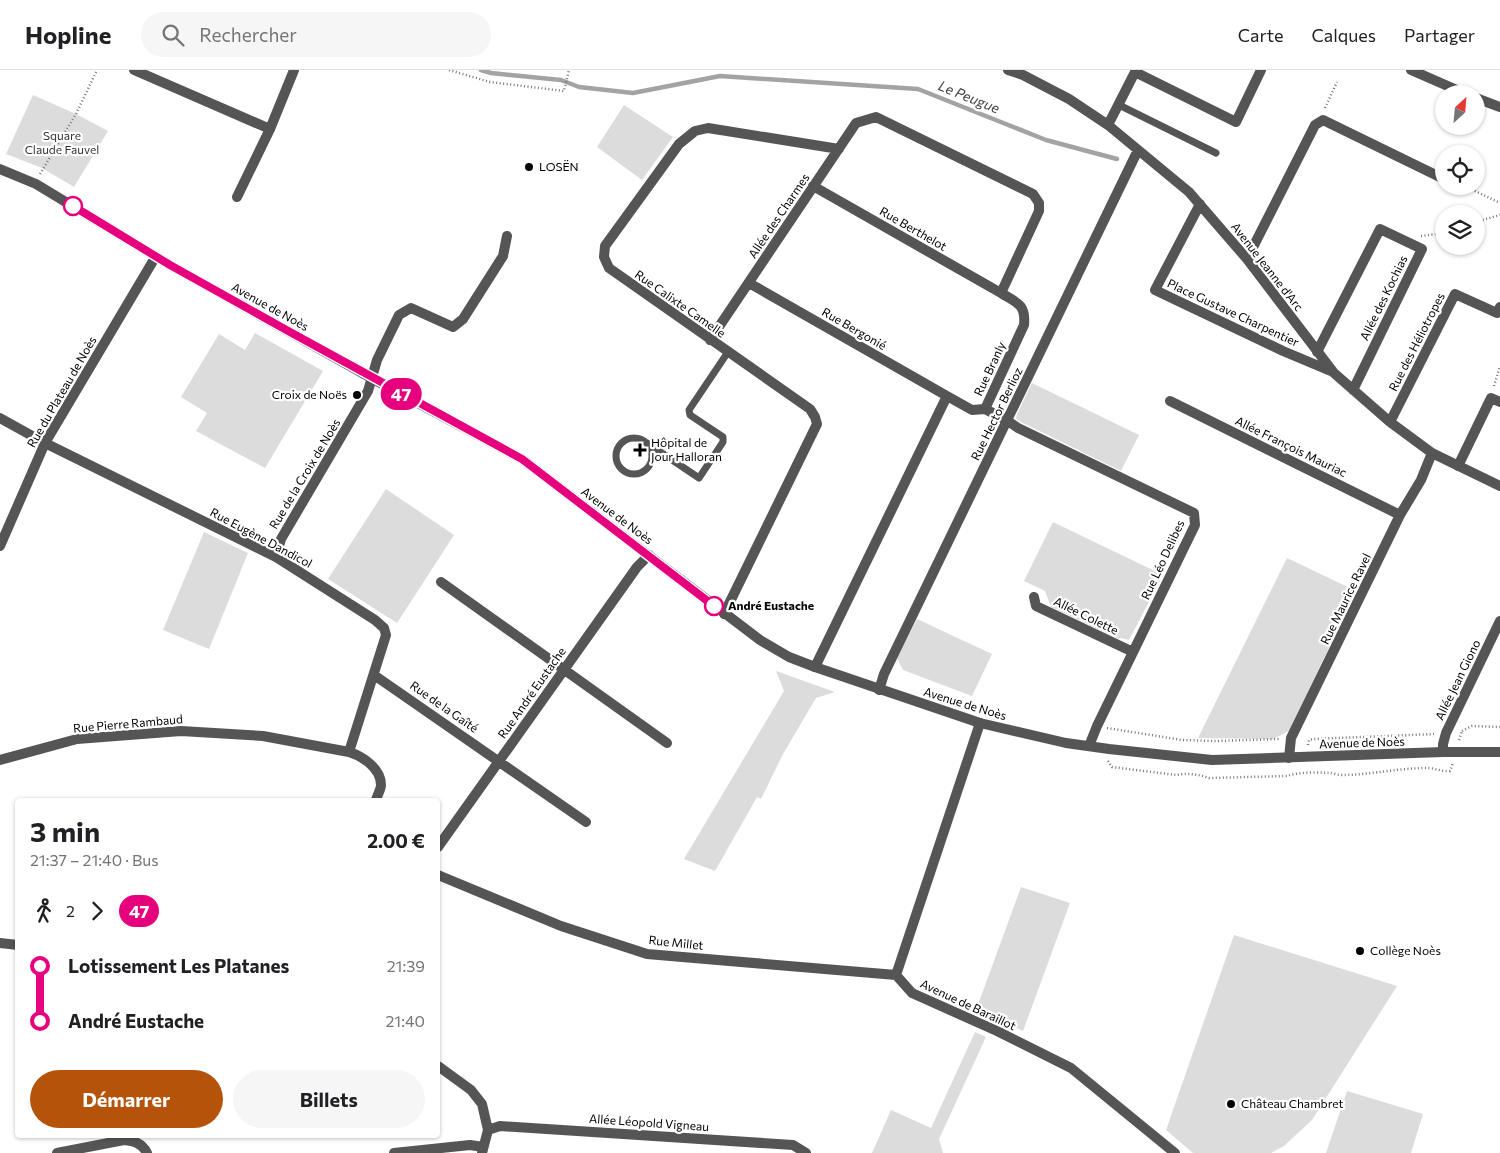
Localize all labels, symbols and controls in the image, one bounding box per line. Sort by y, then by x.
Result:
search box [141,12,491,57]
text: Hopline [25,20,111,49]
icon: search [159,21,187,49]
text: Rechercher [199,23,297,46]
text: Carte [1238,24,1283,46]
text: Calques [1311,24,1376,46]
text: Partager [1404,24,1475,46]
water label: Le Peugue [936,77,1003,117]
north arrow [1435,85,1485,135]
map controls [1435,85,1485,255]
park label: Square Claude Fauvel [25,128,99,156]
button: locate [1435,145,1485,195]
place label: LOSËN [539,159,579,173]
marker: LOSËN [523,161,535,173]
street label: Allée des Charmes [745,171,812,260]
unlabelled marker [63,196,83,216]
street label: Rue Berthelot [877,203,950,253]
button: layers [1435,205,1485,255]
street label: Avenue Jeanne d'Arc [1228,219,1307,314]
street label: Allée des Kochias [1356,253,1410,342]
street label: Rue Calixte Camelle [633,267,729,340]
street label: Place Gustave Charpentier [1165,275,1302,349]
street label: Avenue de Noès [230,279,311,333]
street label: Rue des Héliotropes [1385,290,1447,393]
street label: Rue Bergonié [820,304,889,352]
street label: Rue du Plateau de Noès [24,333,99,450]
street label: Rue Branly [970,339,1008,398]
street label: Rue Hector Berlioz [968,365,1025,462]
line badge: 47 [378,378,424,410]
text: 47 [391,383,411,405]
place label: Croix de Noës [272,387,347,401]
marker: Croix de Noës [351,389,363,401]
street label: Allée François Mauriac [1233,413,1349,479]
street label: Rue de la Croix de Noès [266,416,343,531]
place label: Hôpital de Jour Halloran [651,435,722,464]
marker: Hôpital de Jour Halloran [633,443,647,457]
street label: Avenue de Noès [579,484,656,547]
street label: Rue Eugène Dandicol [208,504,315,570]
street label: Rue Léo Delibes [1138,518,1187,602]
street label: Rue Maurice Ravel [1317,551,1373,646]
street label: Allée Colette [1052,593,1121,637]
marker: André Eustache [704,596,724,616]
place label: André Eustache [728,598,814,612]
street label: Allée Jean Giono [1432,637,1484,722]
street label: Rue André Eustache [494,644,568,741]
street label: Rue de la Gaîté [408,678,481,735]
street label: Avenue de Noès [922,684,1008,722]
street label: Rue Pierre Rambaud [72,711,183,735]
street label: Avenue de Noès [1319,734,1405,750]
text: 3 min [30,814,100,848]
text: 2.00 € [367,829,425,852]
text: 21:37 – 21:40 · Bus [30,850,159,869]
icon: walk [30,897,58,925]
icon: forward [83,897,111,925]
text: 47 [129,900,149,922]
text: 2 [66,901,75,920]
street label: Rue Millet [648,932,704,952]
place label: Collège Noès [1370,943,1441,957]
marker: Collège Noès [1354,945,1366,957]
text: Lotissement Les Platanes [68,954,289,977]
text: 21:39 [387,956,425,975]
street label: Avenue de Baraillot [918,976,1019,1032]
text: André Eustache [68,1009,204,1032]
text: 21:40 [385,1011,425,1030]
button: Démarrer [30,1070,223,1128]
button: Billets [233,1070,425,1128]
place label: Château Chambret [1241,1096,1344,1110]
marker: Château Chambret [1225,1098,1237,1110]
street label: Allée Léopold Vigneau [589,1111,710,1133]

